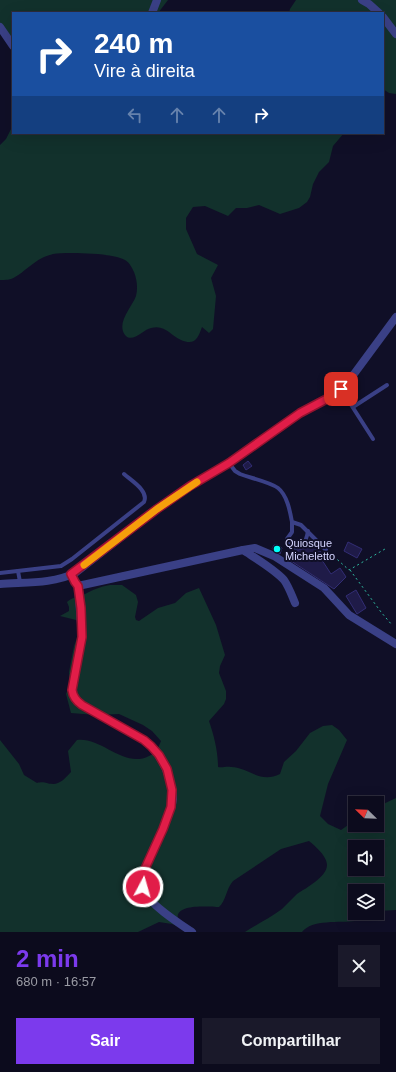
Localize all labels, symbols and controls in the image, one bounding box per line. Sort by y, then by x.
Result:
icon: right [28,28,80,80]
text: 240 m [94,28,173,59]
text: Vire à direita [94,61,195,81]
icon: left [124,104,146,126]
icon: ahead [166,104,188,126]
icon: ahead [208,104,230,126]
icon: right [250,104,272,126]
pin [324,372,358,406]
icon: arrive [330,378,352,400]
place label: Quiosque Micheletto [285,537,335,562]
marker: Quiosque Micheletto [272,544,282,554]
north arrow [348,796,384,832]
map controls [348,796,384,920]
button: sound [348,840,384,876]
position arrow [122,866,164,908]
button: layers [348,884,384,920]
text: 2 min [16,945,79,972]
button: close [338,945,380,987]
text: 680 m · 16:57 [16,974,96,989]
button: Sair [16,1018,194,1064]
button: Compartilhar [202,1018,380,1064]

